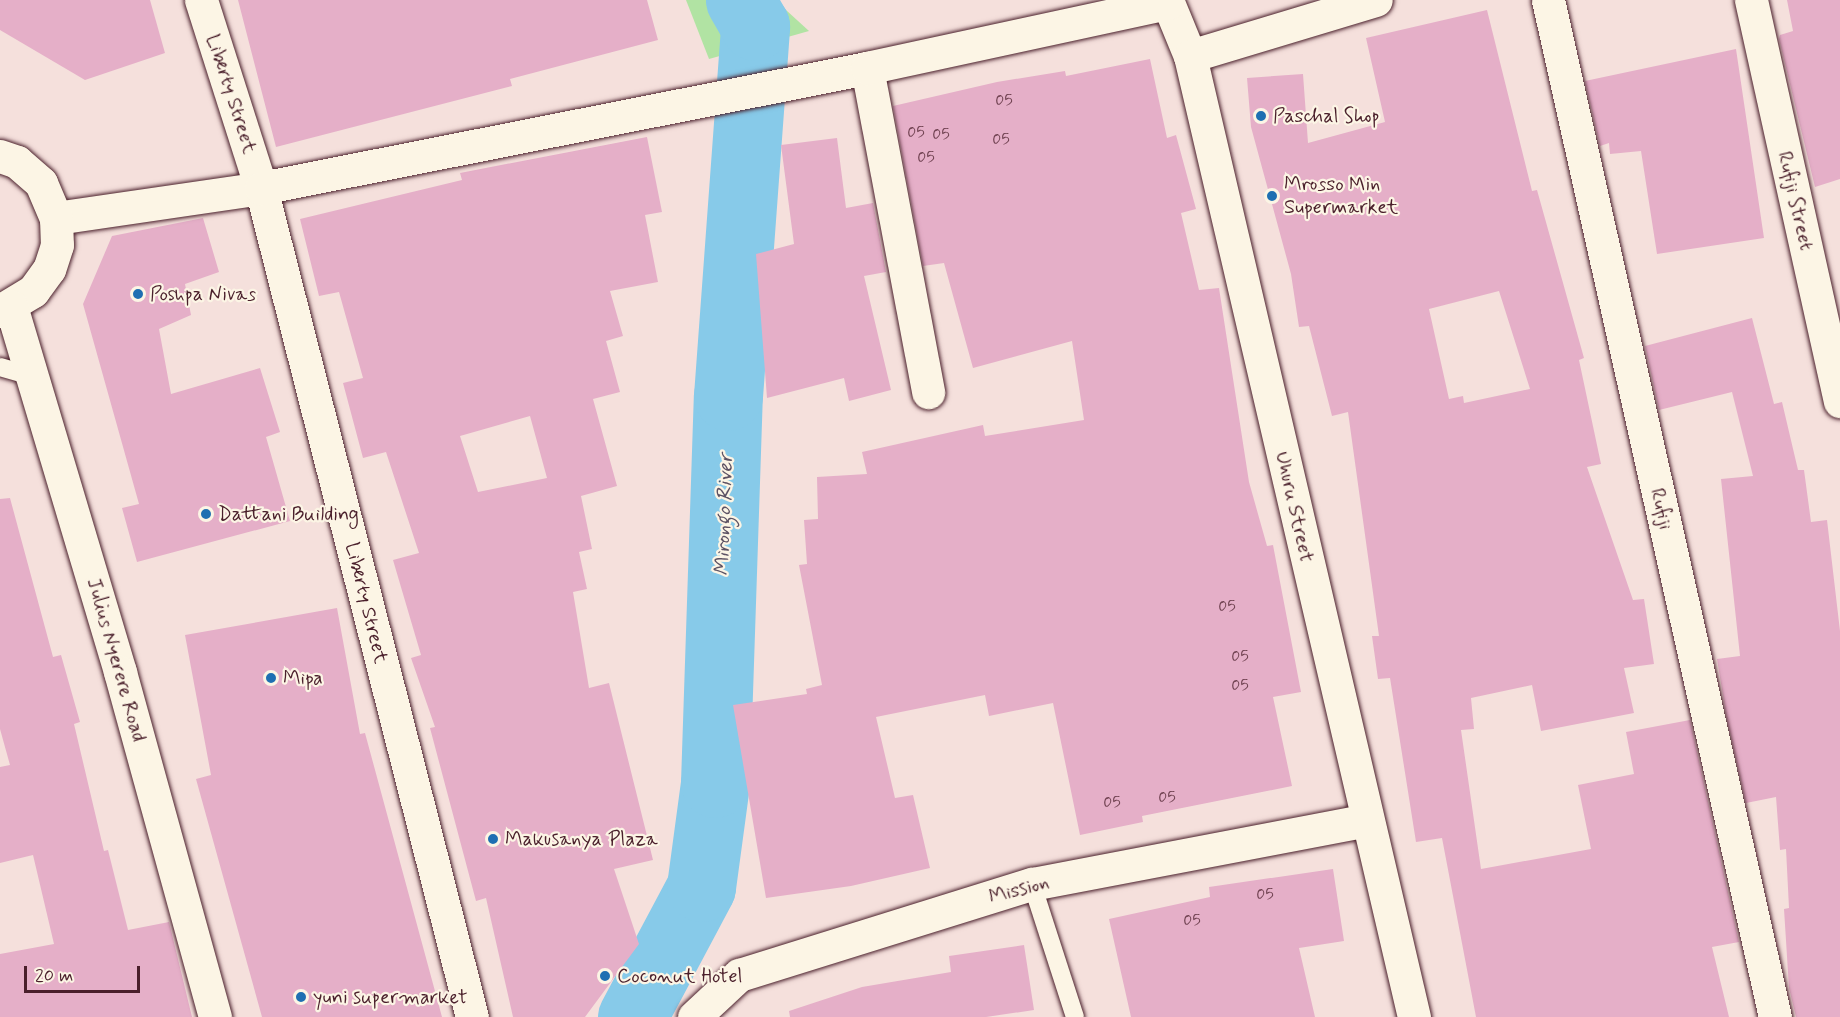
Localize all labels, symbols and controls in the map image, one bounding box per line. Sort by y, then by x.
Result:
street label: Liberty Street [200,31,262,157]
house number: 05 [995,91,1013,111]
place label: Paschal Shop [1273,104,1380,128]
marker: Paschal Shop [1254,109,1268,123]
house number: 05 [907,123,925,143]
house number: 05 [932,125,950,145]
house number: 05 [992,130,1010,150]
street label: Rufiji Street [1772,147,1818,255]
house number: 05 [917,148,935,168]
place label: Mrosso Min Supermarket [1284,172,1398,219]
marker: Mrosso Min Supermarket [1265,189,1279,203]
place label: Poshpa Nivas [150,282,254,306]
marker: Poshpa Nivas [131,287,145,301]
street label: Uhuru Street [1270,450,1318,564]
water label: Mirongo River [709,454,739,576]
street label: Rufiji [1645,486,1677,532]
place label: Dattani Building [218,502,358,526]
marker: Dattani Building [199,507,213,521]
street label: Liberty Street [339,540,393,666]
street label: Julius Nyerere Road [81,575,151,745]
house number: 05 [1218,597,1236,617]
house number: 05 [1231,647,1249,667]
place label: Mipa [283,666,323,690]
marker: Mipa [264,671,278,685]
house number: 05 [1231,676,1249,696]
house number: 05 [1158,788,1176,808]
house number: 05 [1103,793,1121,813]
place label: Makusanya Plaza [505,827,654,851]
marker: Makusanya Plaza [486,832,500,846]
street label: Mission [986,870,1052,910]
house number: 05 [1256,885,1274,905]
house number: 05 [1183,911,1201,931]
scale bar [27,954,142,992]
text: 20 m [35,964,73,988]
place label: Coconut Hotel [617,964,742,988]
marker: Coconut Hotel [598,969,612,983]
place label: yuni supermarket [313,985,465,1009]
marker: yuni supermarket [294,990,308,1004]

